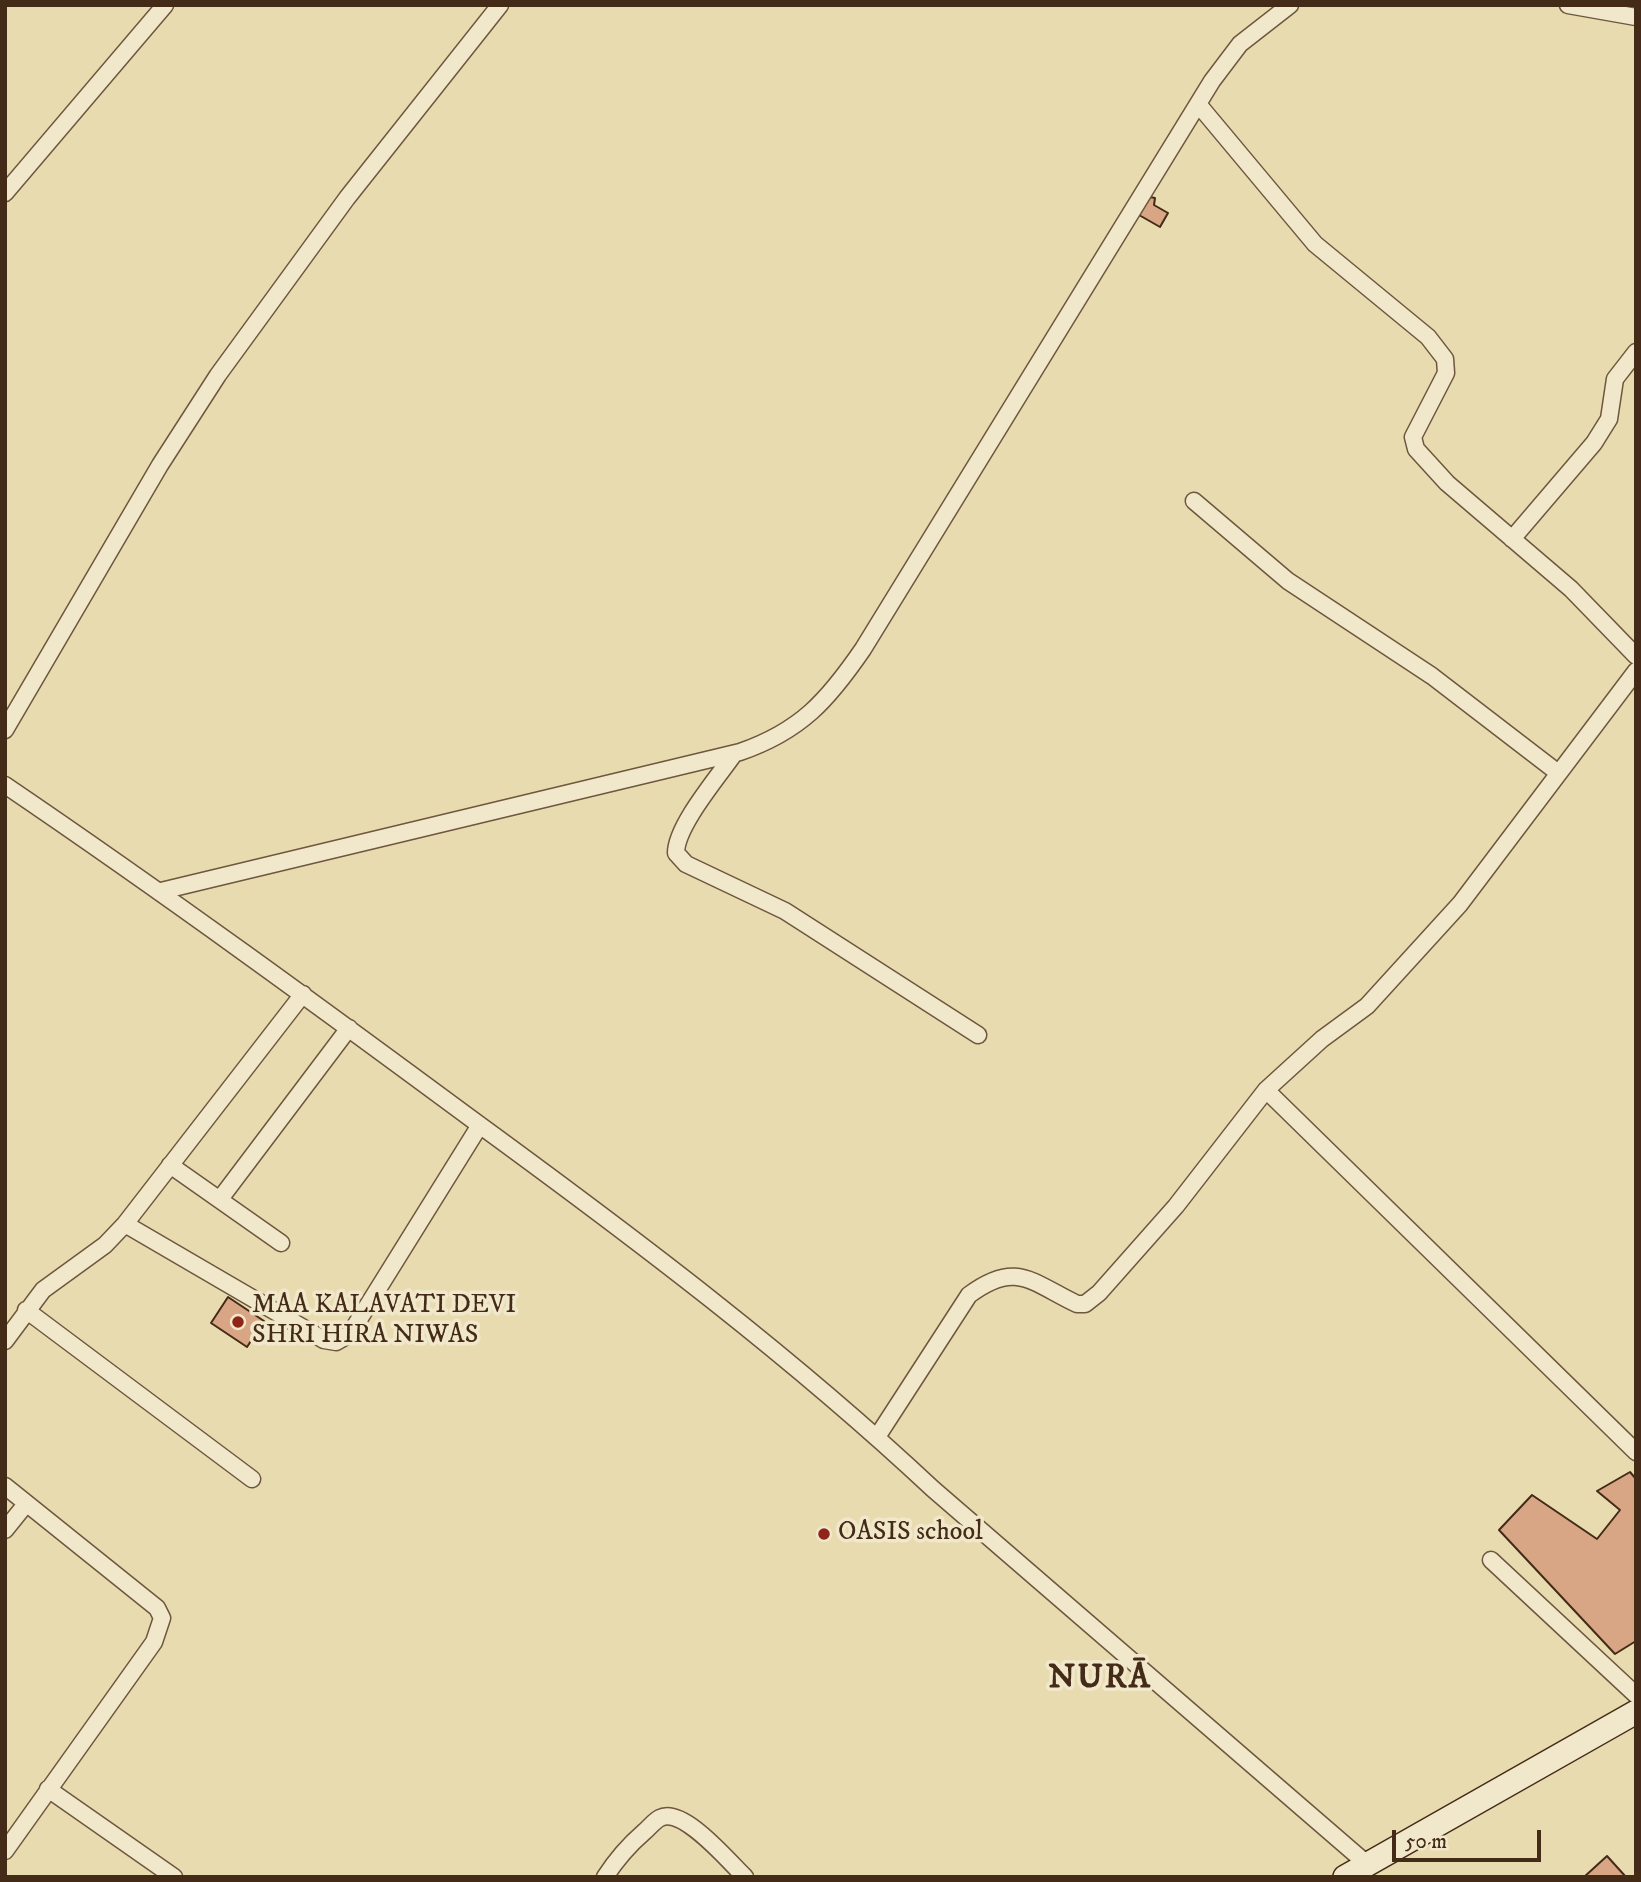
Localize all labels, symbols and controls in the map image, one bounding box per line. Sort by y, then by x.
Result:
place label: MAA KALAVATI DEVI SHRI HIRA NIWAS [252,1291,516,1352]
marker: MAA KALAVATI DEVI SHRI HIRA NIWAS [230,1314,246,1330]
place label: OASIS school [838,1518,983,1550]
marker: OASIS school [816,1526,832,1542]
district label: NURĀ [1049,1660,1151,1700]
scale bar [1396,1815,1545,1859]
text: 50 m [1405,1829,1447,1855]

